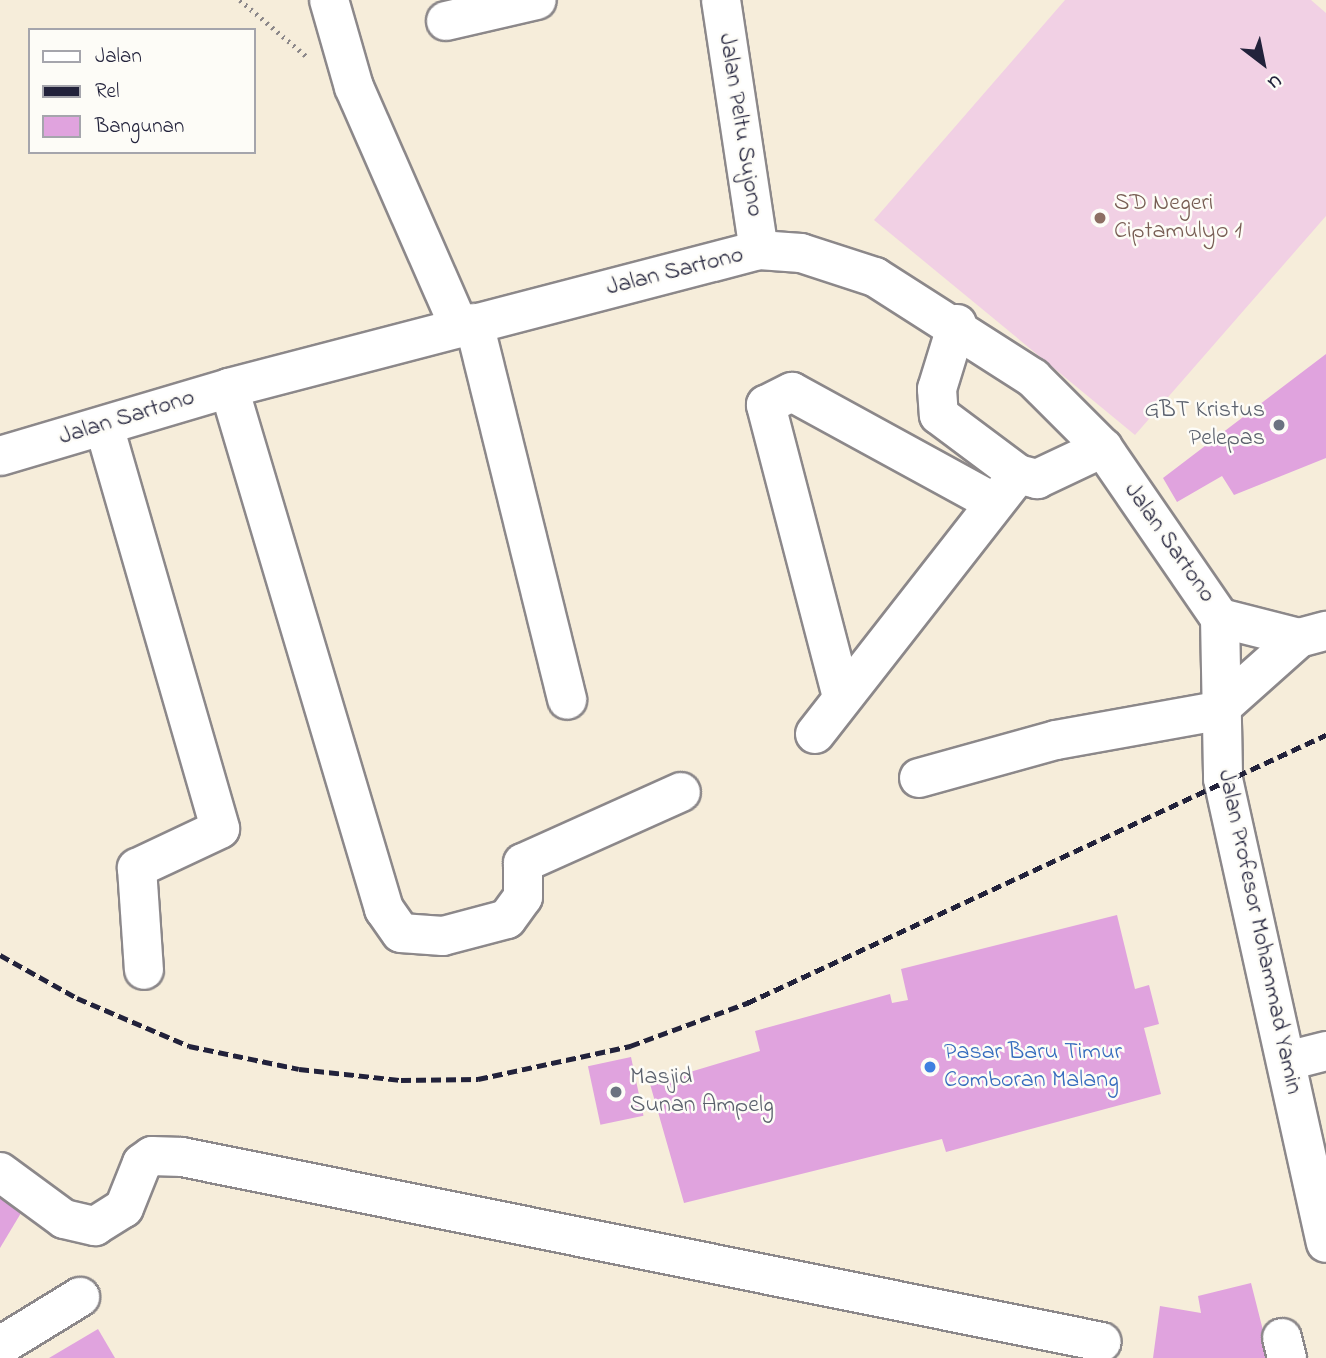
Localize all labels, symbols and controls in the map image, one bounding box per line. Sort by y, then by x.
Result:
legend [28,28,256,154]
north arrow [1228,28,1298,98]
street label: Jalan Peltu Sujono [711,31,769,219]
text: Jalan [95,42,142,72]
text: U [1262,67,1287,96]
text: Rel [95,77,120,107]
text: Bangunan [95,112,184,142]
place label: SD Negeri Ciptamulyo 1 [1114,190,1242,246]
marker: SD Negeri Ciptamulyo 1 [1092,210,1108,226]
street label: Jalan Sartono [604,241,746,303]
street label: Jalan Sartono [56,384,198,452]
place label: GBT Kristus Pelepas [1144,397,1265,453]
marker: GBT Kristus Pelepas [1271,417,1287,433]
street label: Jalan Sartono [1117,477,1221,609]
street label: Jalan Profesor Mohammad Yamin [1211,767,1307,1097]
place label: Pasar Baru Timur Comboran Malang [944,1039,1122,1095]
marker: Pasar Baru Timur Comboran Malang [922,1059,938,1075]
place label: Masjid Sunan Ampelg [630,1064,774,1120]
marker: Masjid Sunan Ampelg [608,1084,624,1100]

